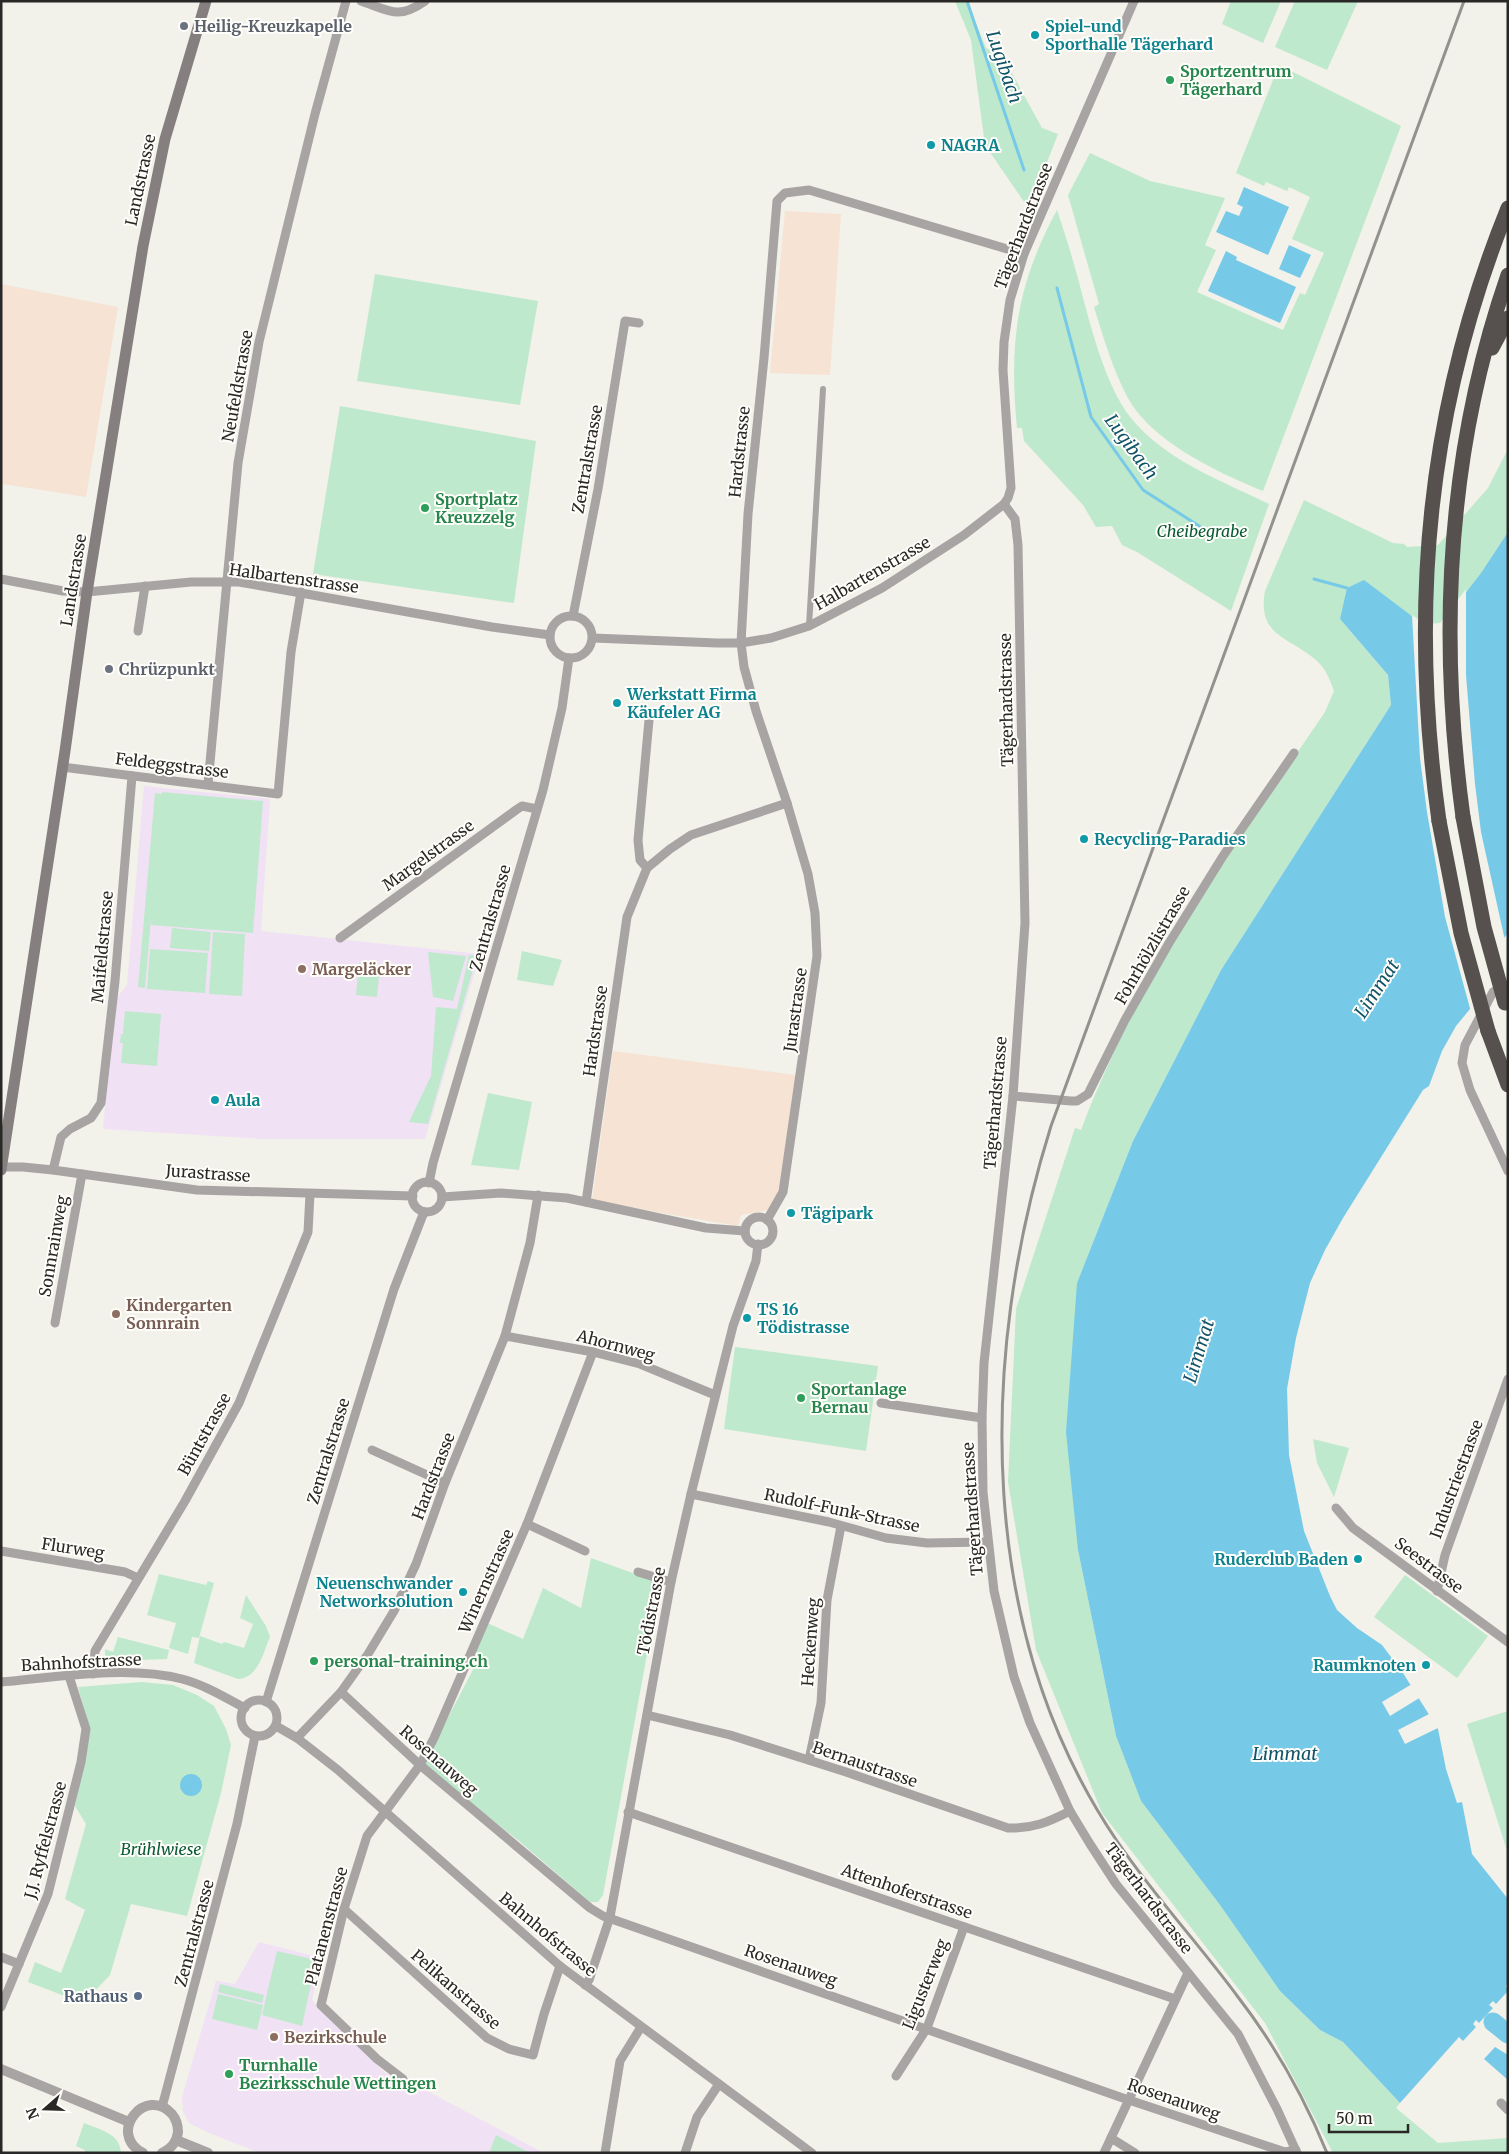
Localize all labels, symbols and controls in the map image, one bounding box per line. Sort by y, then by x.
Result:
place label: Heilig-Kreuzkapelle [194,16,352,36]
place label: Spiel-und Sporthalle Tägerhard [1045,16,1213,54]
marker: Heilig-Kreuzkapelle [178,20,190,32]
water label: Lugibach [981,27,1028,106]
marker: Spiel-und Sporthalle Tägerhard [1029,29,1041,41]
place label: Sportzentrum Tägerhard [1180,61,1292,99]
marker: Sportzentrum Tägerhard [1164,74,1176,86]
street label: Landstrasse [121,132,159,228]
place label: NAGRA [941,135,1000,155]
marker: NAGRA [925,139,937,151]
street label: Tägerhardstrasse [990,160,1056,292]
street label: Neufeldstrasse [217,328,257,444]
street label: Zentralstrasse [568,403,606,515]
street label: Hardstrasse [724,405,754,499]
water label: Lugibach [1100,409,1163,484]
place label: Sportplatz Kreuzzelg [435,489,518,527]
marker: Sportplatz Kreuzzelg [419,502,431,514]
park label: Cheibegrabe [1157,521,1247,541]
street label: Landstrasse [56,532,90,628]
street label: Halbartenstrasse [810,532,934,614]
street label: Halbartenstrasse [228,559,360,597]
street label: Tägerhardstrasse [995,633,1017,767]
place label: Chrüzpunkt [119,659,215,679]
marker: Chrüzpunkt [103,663,115,675]
place label: Werkstatt Firma Käufeler AG [626,684,757,722]
marker: Werkstatt Firma Käufeler AG [611,697,623,709]
street label: Feldeggstrasse [114,748,230,782]
street label: Margelstrasse [378,815,478,895]
place label: Recycling-Paradies [1094,829,1246,849]
marker: Recycling-Paradies [1078,833,1090,845]
street label: Zentralstrasse [465,862,515,974]
street label: Fohrhölzlistrasse [1110,882,1194,1008]
street label: Maifeldstrasse [87,890,117,1004]
water label: Limmat [1349,954,1404,1022]
place label: Margeläcker [312,959,412,979]
marker: Margeläcker [296,963,308,975]
street label: Jurastrasse [779,967,811,1054]
street label: Hardstrasse [579,984,611,1078]
street label: Tägerhardstrasse [979,1036,1011,1170]
place label: Aula [224,1090,260,1110]
marker: Aula [209,1094,221,1106]
street label: Jurastrasse [164,1160,251,1186]
street label: Sonnrainweg [34,1193,72,1298]
place label: Tägipark [801,1203,874,1223]
marker: Tägipark [785,1207,797,1219]
place label: Kindergarten Sonnrain [126,1295,232,1333]
place label: TS 16 Tödistrasse [757,1299,850,1337]
marker: Kindergarten Sonnrain [110,1308,122,1320]
marker: TS 16 Tödistrasse [741,1312,753,1324]
water label: Limmat [1178,1316,1219,1385]
street label: Ahornweg [574,1325,658,1365]
place label: Sportanlage Bernau [811,1379,907,1417]
street label: Büntstrasse [173,1389,235,1479]
marker: Sportanlage Bernau [795,1392,807,1404]
street label: Zentralstrasse [302,1396,354,1506]
street label: Industriestrasse [1425,1417,1487,1541]
street label: Hardstrasse [407,1430,459,1522]
street label: Tägerhardstrasse [957,1442,987,1576]
street label: Rudolf-Funk-Strasse [763,1484,921,1536]
street label: Winernstrasse [454,1526,518,1637]
street label: Flurweg [40,1533,106,1563]
street label: Seestrasse [1391,1533,1467,1597]
place label: Ruderclub Baden [1214,1549,1348,1569]
marker: Ruderclub Baden [1352,1553,1364,1565]
street label: Tödistrasse [633,1565,669,1657]
place label: Neuenschwander Networksolution [316,1573,454,1611]
marker: Neuenschwander Networksolution [457,1586,469,1598]
street label: Heckenweg [797,1597,823,1687]
street label: Bahnhofstrasse [20,1649,142,1675]
place label: personal-training.ch [324,1651,488,1671]
marker: personal-training.ch [308,1655,320,1667]
place label: Raumknoten [1313,1655,1416,1675]
marker: Raumknoten [1420,1659,1432,1671]
street label: Rosenauweg [396,1721,482,1800]
street label: Bernaustrasse [810,1737,920,1791]
water label: Limmat [1252,1742,1318,1765]
street label: J.J. Ryffelstrasse [19,1779,70,1902]
park label: Brühlwiese [120,1839,202,1859]
street label: Tägerhardstrasse [1101,1839,1197,1957]
street label: Attenhoferstrasse [838,1859,975,1923]
street label: Platanenstrasse [301,1865,351,1987]
street label: Zentralstrasse [170,1877,218,1989]
street label: Bahnhofstrasse [495,1888,601,1980]
street label: Ligusterweg [898,1936,952,2032]
street label: Rosenauweg [742,1940,840,1990]
street label: Pelikanstrasse [407,1945,505,2033]
place label: Rathaus [63,1986,128,2006]
marker: Rathaus [132,1990,144,2002]
place label: Bezirkschule [284,2027,387,2047]
marker: Bezirkschule [268,2031,280,2043]
place label: Turnhalle Bezirksschule Wettingen [239,2055,437,2093]
marker: Turnhalle Bezirksschule Wettingen [223,2068,235,2080]
street label: Rosenauweg [1125,2074,1223,2124]
north arrow [20,2084,70,2134]
scale bar [1329,2102,1408,2134]
text: N [22,2105,43,2122]
text: 50 m [1336,2109,1373,2128]

